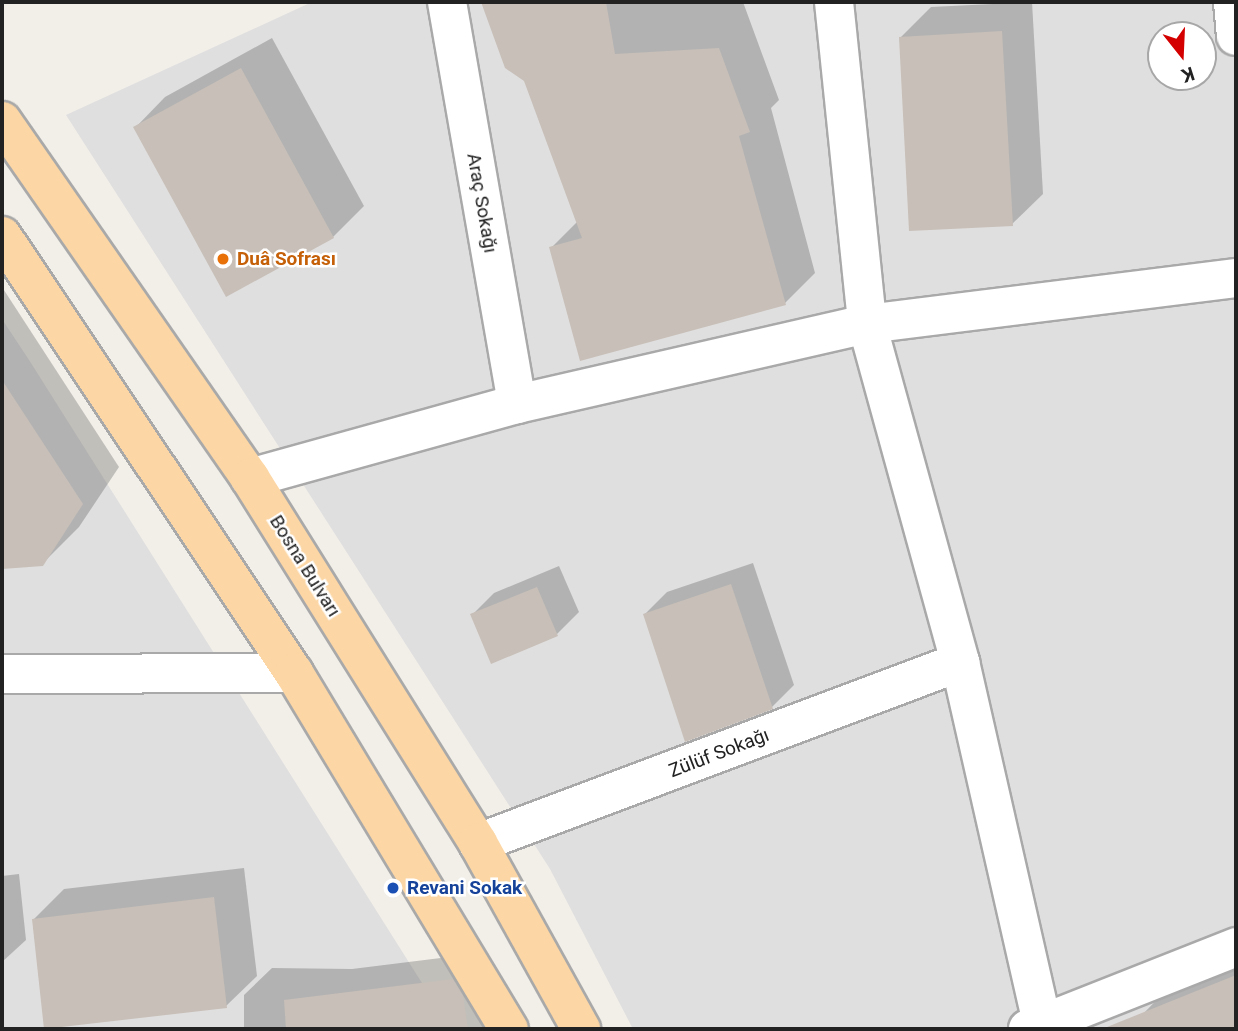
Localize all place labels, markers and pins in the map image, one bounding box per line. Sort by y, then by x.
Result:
place label: Duâ Sofrası [237,248,336,270]
marker: Duâ Sofrası [215,251,231,267]
place label: Revani Sokak [407,877,522,899]
marker: Revani Sokak [385,880,401,896]

